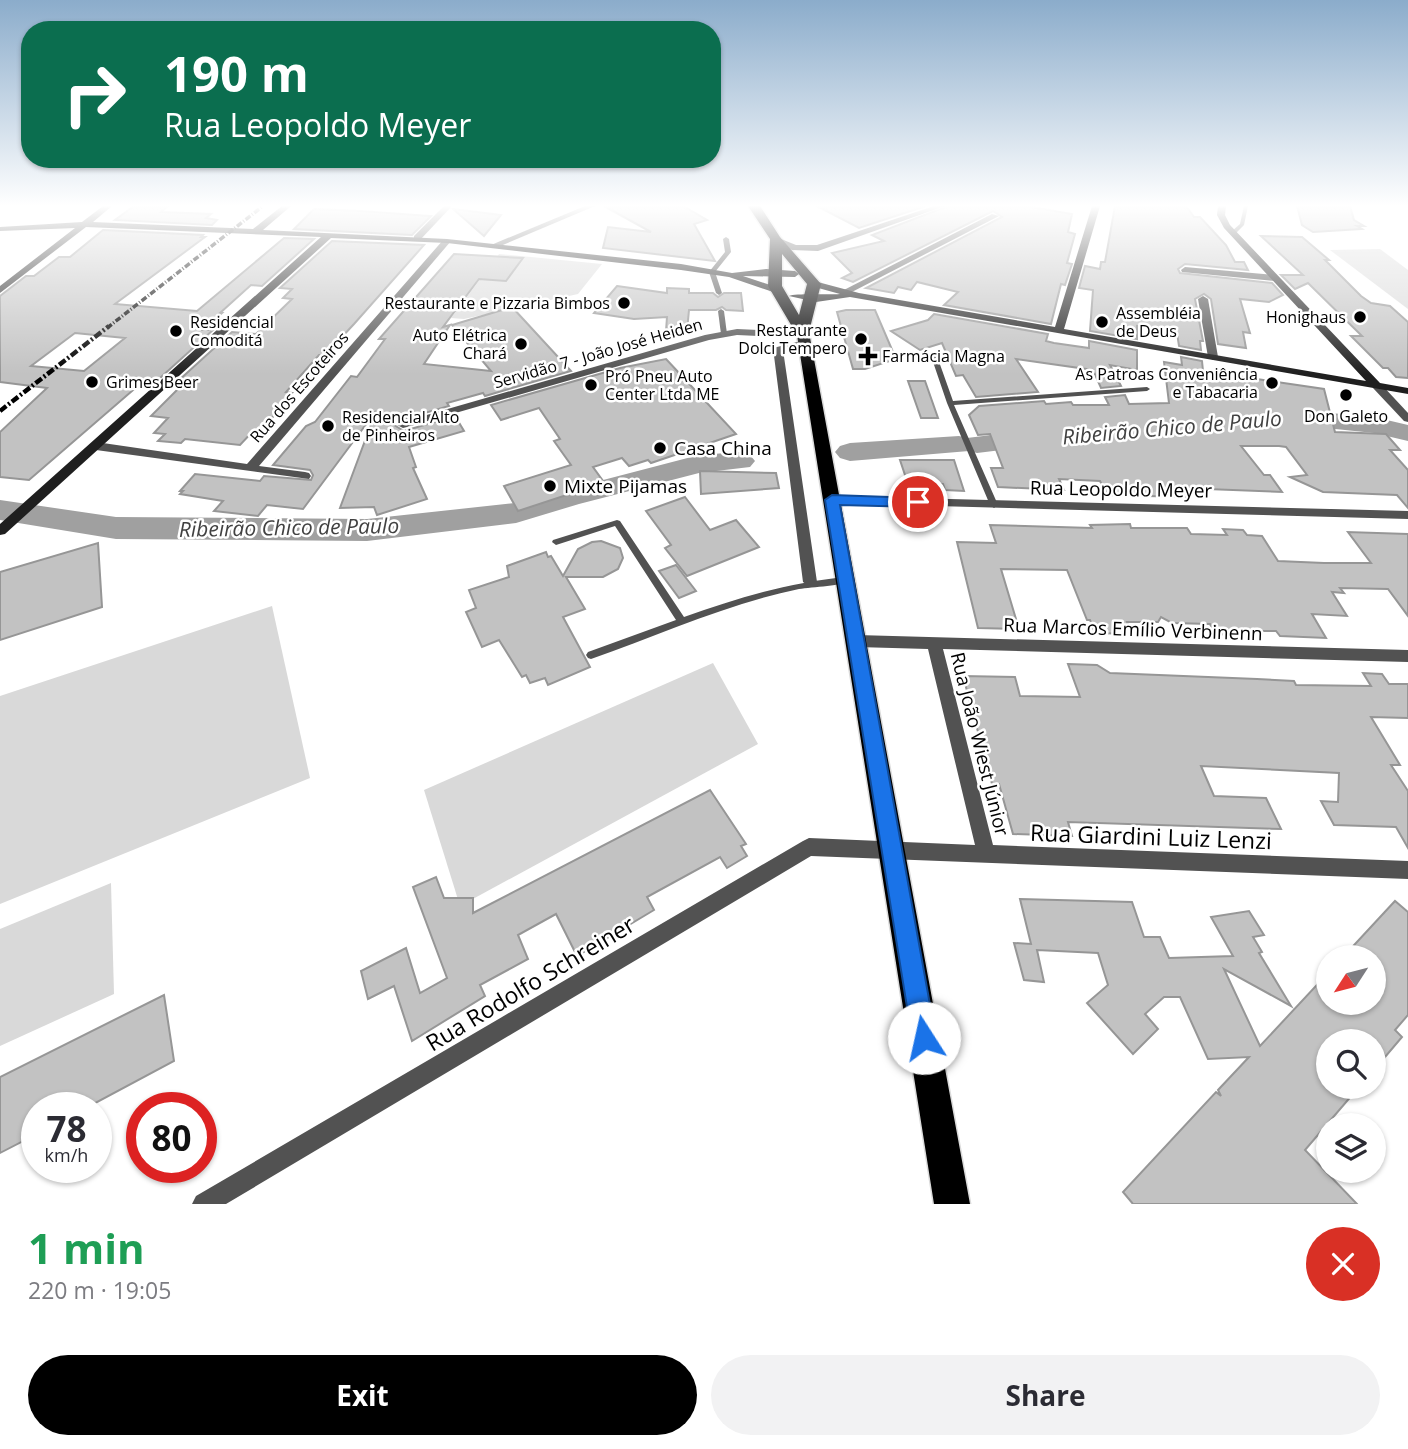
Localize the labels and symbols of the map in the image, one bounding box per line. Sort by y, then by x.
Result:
place label: Restaurante e Pizzaria Bimbos [384,292,610,314]
marker: Restaurante e Pizzaria Bimbos [616,295,632,311]
place label: Assembléia de Deus [1116,302,1201,342]
place label: Honighaus [1266,306,1346,328]
marker: Honighaus [1352,309,1368,325]
place label: Residencial Comoditá [190,311,274,351]
street label: Servidão 7 - João José Heiden [491,313,705,393]
marker: Assembléia de Deus [1094,314,1110,330]
place label: Restaurante Dolci Tempero [738,319,847,359]
marker: Residencial Comoditá [168,323,184,339]
place label: Auto Elétrica Chará [413,324,507,364]
street label: Rua dos Escoteiros [245,327,353,447]
marker: Restaurante Dolci Tempero [853,331,869,347]
marker: Auto Elétrica Chará [513,336,529,352]
place label: Farmácia Magna [882,345,1005,367]
marker: Farmácia Magna [860,348,876,364]
place label: As Patroas Conveniência e Tabacaria [1075,363,1258,403]
place label: Pró Pneu Auto Center Ltda ME [605,365,719,405]
place label: Grimes Beer [106,371,199,393]
marker: Grimes Beer [84,374,100,390]
marker: As Patroas Conveniência e Tabacaria [1264,375,1280,391]
marker: Pró Pneu Auto Center Ltda ME [583,377,599,393]
marker: Don Galeto [1338,387,1354,403]
water label: Ribeirão Chico de Paulo [1061,403,1283,451]
place label: Don Galeto [1304,405,1388,427]
place label: Residencial Alto de Pinheiros [342,406,459,446]
marker: Residencial Alto de Pinheiros [320,418,336,434]
place label: Casa China [674,435,772,461]
marker: Casa China [652,440,668,456]
pin [888,472,948,532]
place label: Mixte Pijamas [564,473,687,499]
street label: Rua Leopoldo Meyer [1030,474,1213,504]
marker: Mixte Pijamas [542,478,558,494]
water label: Ribeirão Chico de Paulo [179,511,399,543]
street label: Rua Marcos Emílio Verbinenn [1003,611,1263,647]
street label: Rua João Wiest Júnior [945,649,1015,839]
street label: Rua Giardini Luiz Lenzi [1030,816,1272,856]
street label: Rua Rodolfo Schreiner [419,908,641,1058]
north arrow [1316,945,1386,1015]
position arrow [887,1001,961,1075]
speed limit sign: 80 [126,1092,217,1183]

